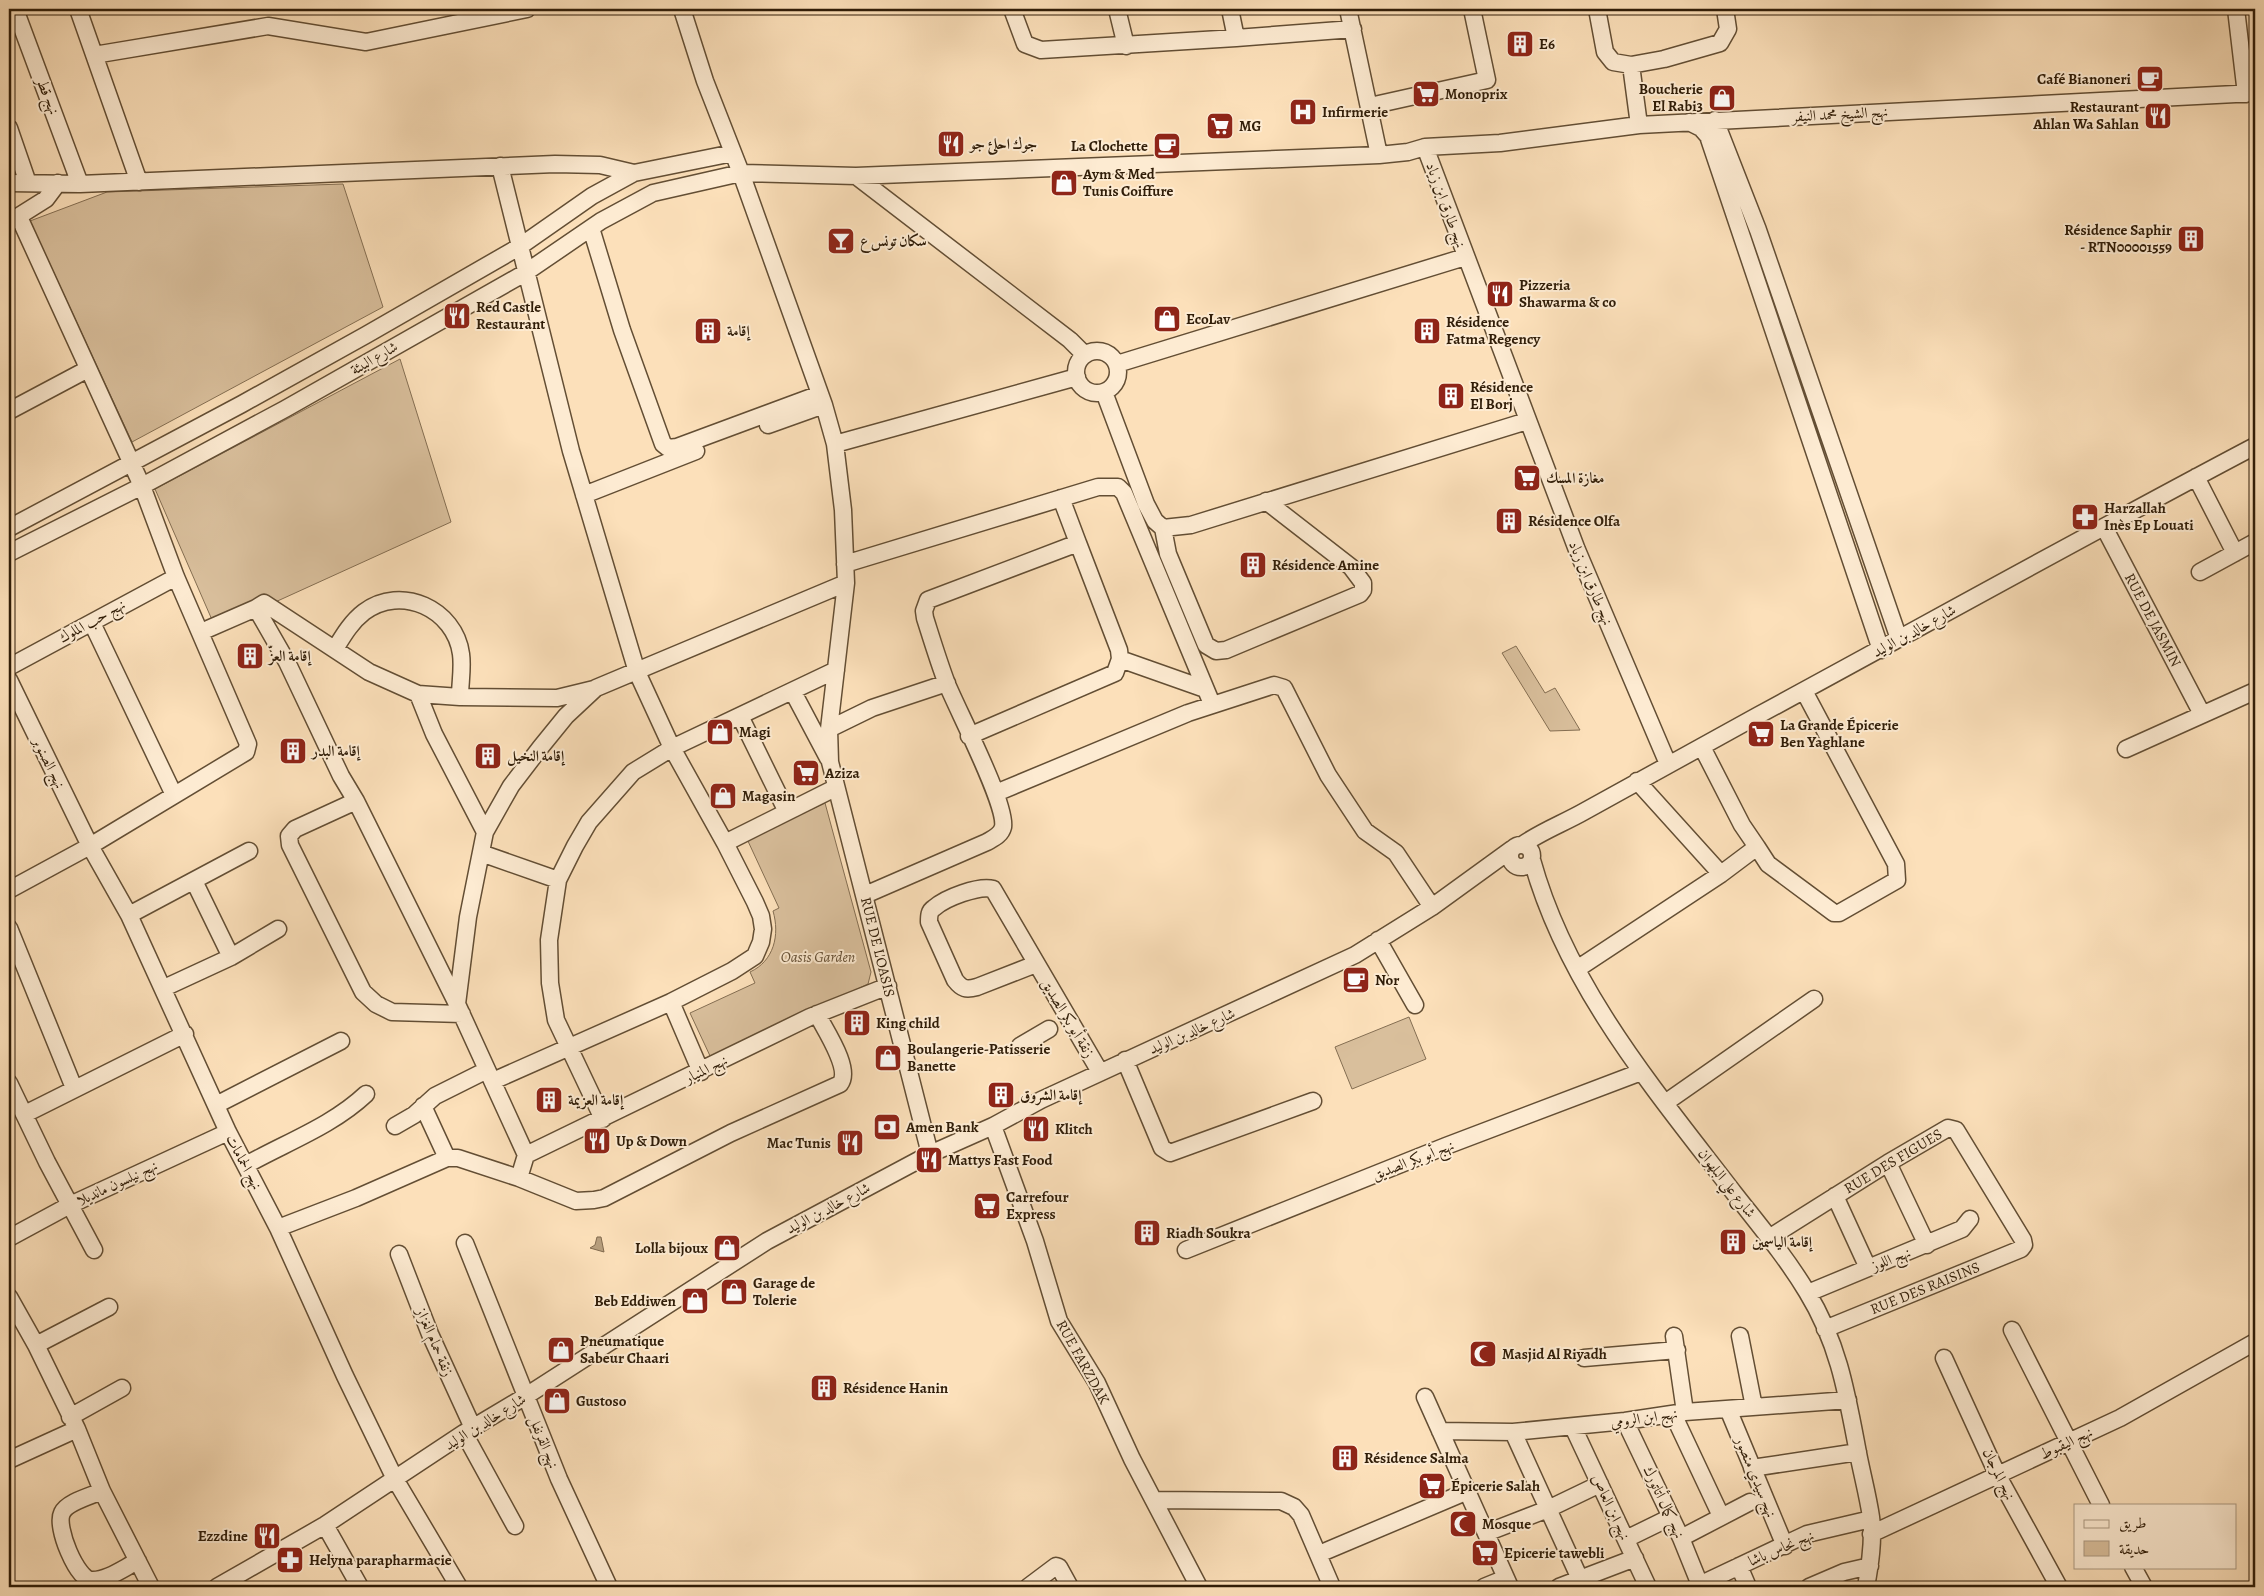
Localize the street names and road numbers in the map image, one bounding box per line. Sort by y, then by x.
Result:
street label: نهج قطر [27,73,64,119]
street label: نهج الشيخ محمد النيفر [1789,101,1889,131]
street label: نهج طارق ابن زياد [1417,159,1471,252]
street label: شارع البيئة [347,336,403,382]
street label: نهج طارق ابن زياد [1561,538,1618,630]
street label: RUE DE JASMIN [2120,570,2186,671]
street label: نهج حب الملوك [55,594,131,651]
street label: شارع خالد بن الوليد [1869,600,1961,665]
street label: نهج الصنوبر [24,732,70,794]
street label: RUE DE L'OASIS [856,895,900,999]
street label: زنقة أبو بكر الصديق [1036,974,1100,1061]
street label: شارع خالد بن الوليد [1146,1003,1240,1062]
street label: نهج المنيار [679,1050,733,1093]
street label: RUE DES FIGUES [1840,1124,1946,1198]
street label: نهج الحمامات [218,1131,267,1195]
street label: نهج أبو بكر الصديق [1369,1134,1458,1189]
street label: شارع علي البلهوان [1690,1144,1760,1224]
street label: نهج نيلسون مانديلا [73,1155,163,1214]
street label: شارع خالد بن الوليد [782,1177,875,1241]
street label: نهج اللوز [1866,1242,1915,1280]
street label: RUE DES RAISINS [1867,1257,1983,1319]
street label: زنقة حمام الغزاز [408,1303,458,1381]
street label: RUE FARZDAK [1052,1316,1115,1408]
street label: شارع خالد بن الوليد [440,1389,531,1458]
street label: نهج ابن الرومي [1609,1403,1680,1437]
street label: نهج القرنفل [521,1413,564,1473]
street label: نهج اليقبوط [2036,1422,2097,1468]
street label: نهج سيدي منصور [1726,1432,1781,1522]
street label: نهج المرجان [1974,1445,2020,1505]
street label: نهج كمال أتاتورك [1635,1462,1690,1543]
street label: نهج ابن العاص [1583,1471,1635,1545]
street label: نهج نحاس باشا [1745,1525,1819,1575]

